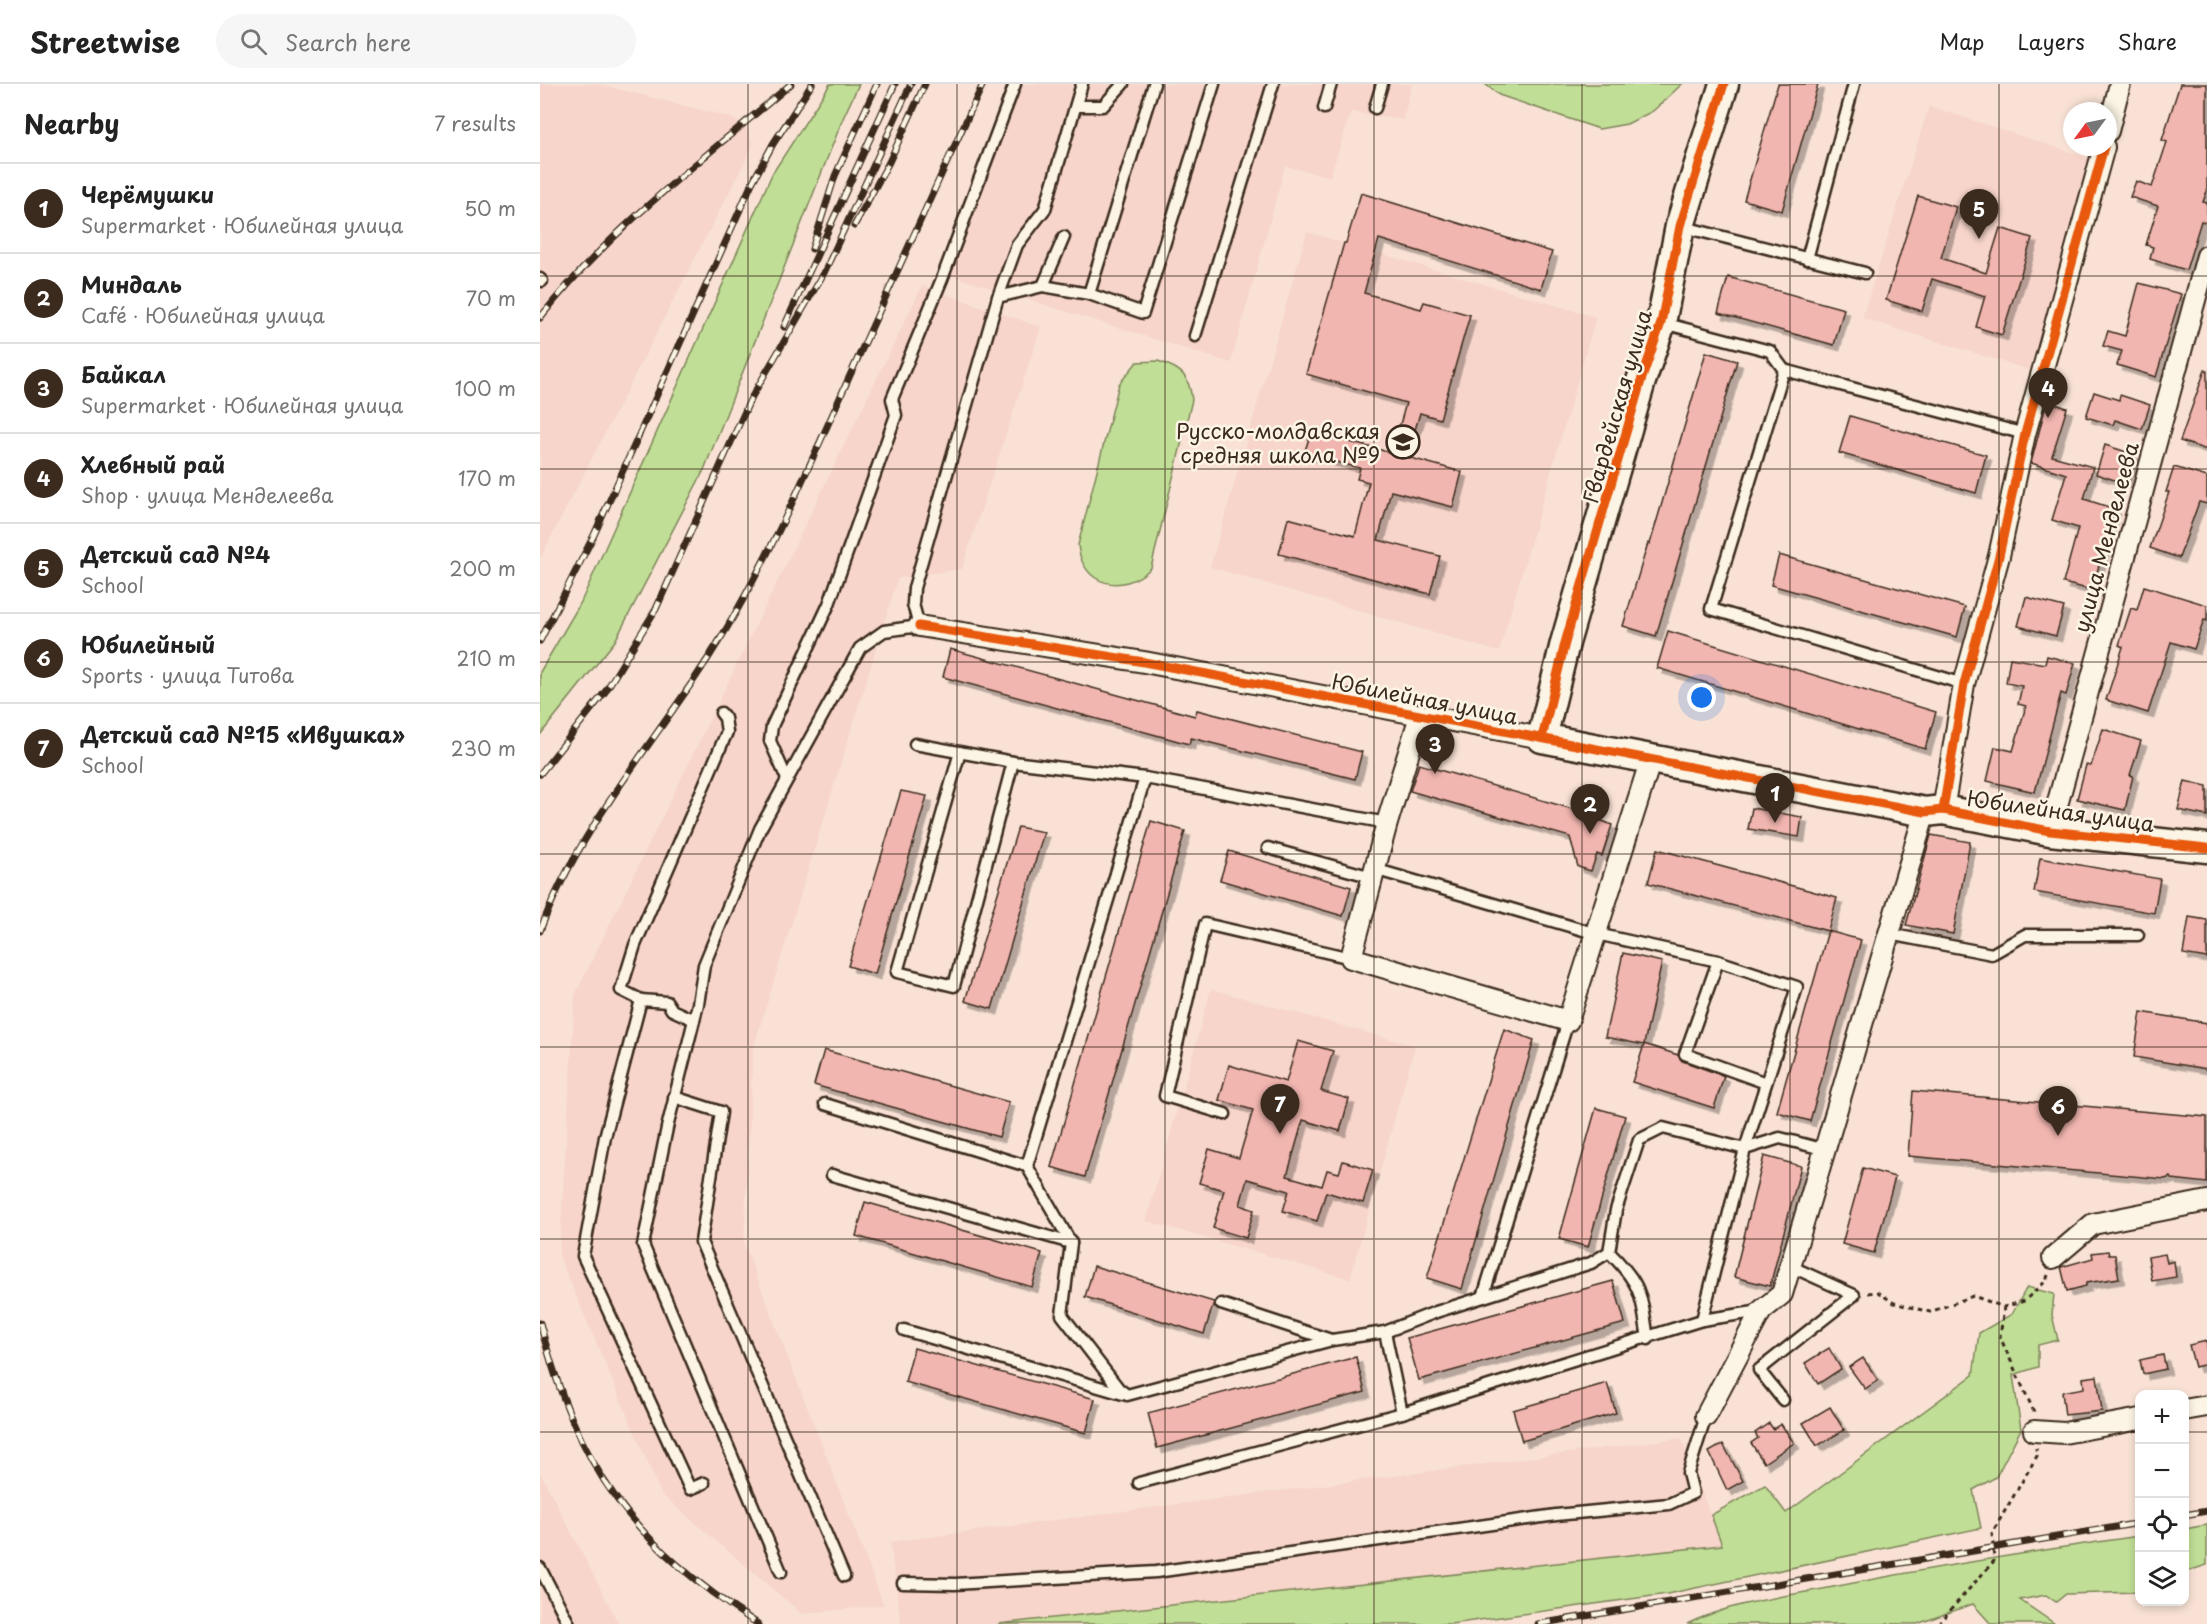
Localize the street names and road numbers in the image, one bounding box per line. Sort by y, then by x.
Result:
street label: Гвардейская улица [1573,305,1659,506]
street label: улица Менделеева [2064,438,2146,636]
street label: Юбилейная улица [1329,664,1521,732]
street label: Юбилейная улица [1965,781,2157,839]

